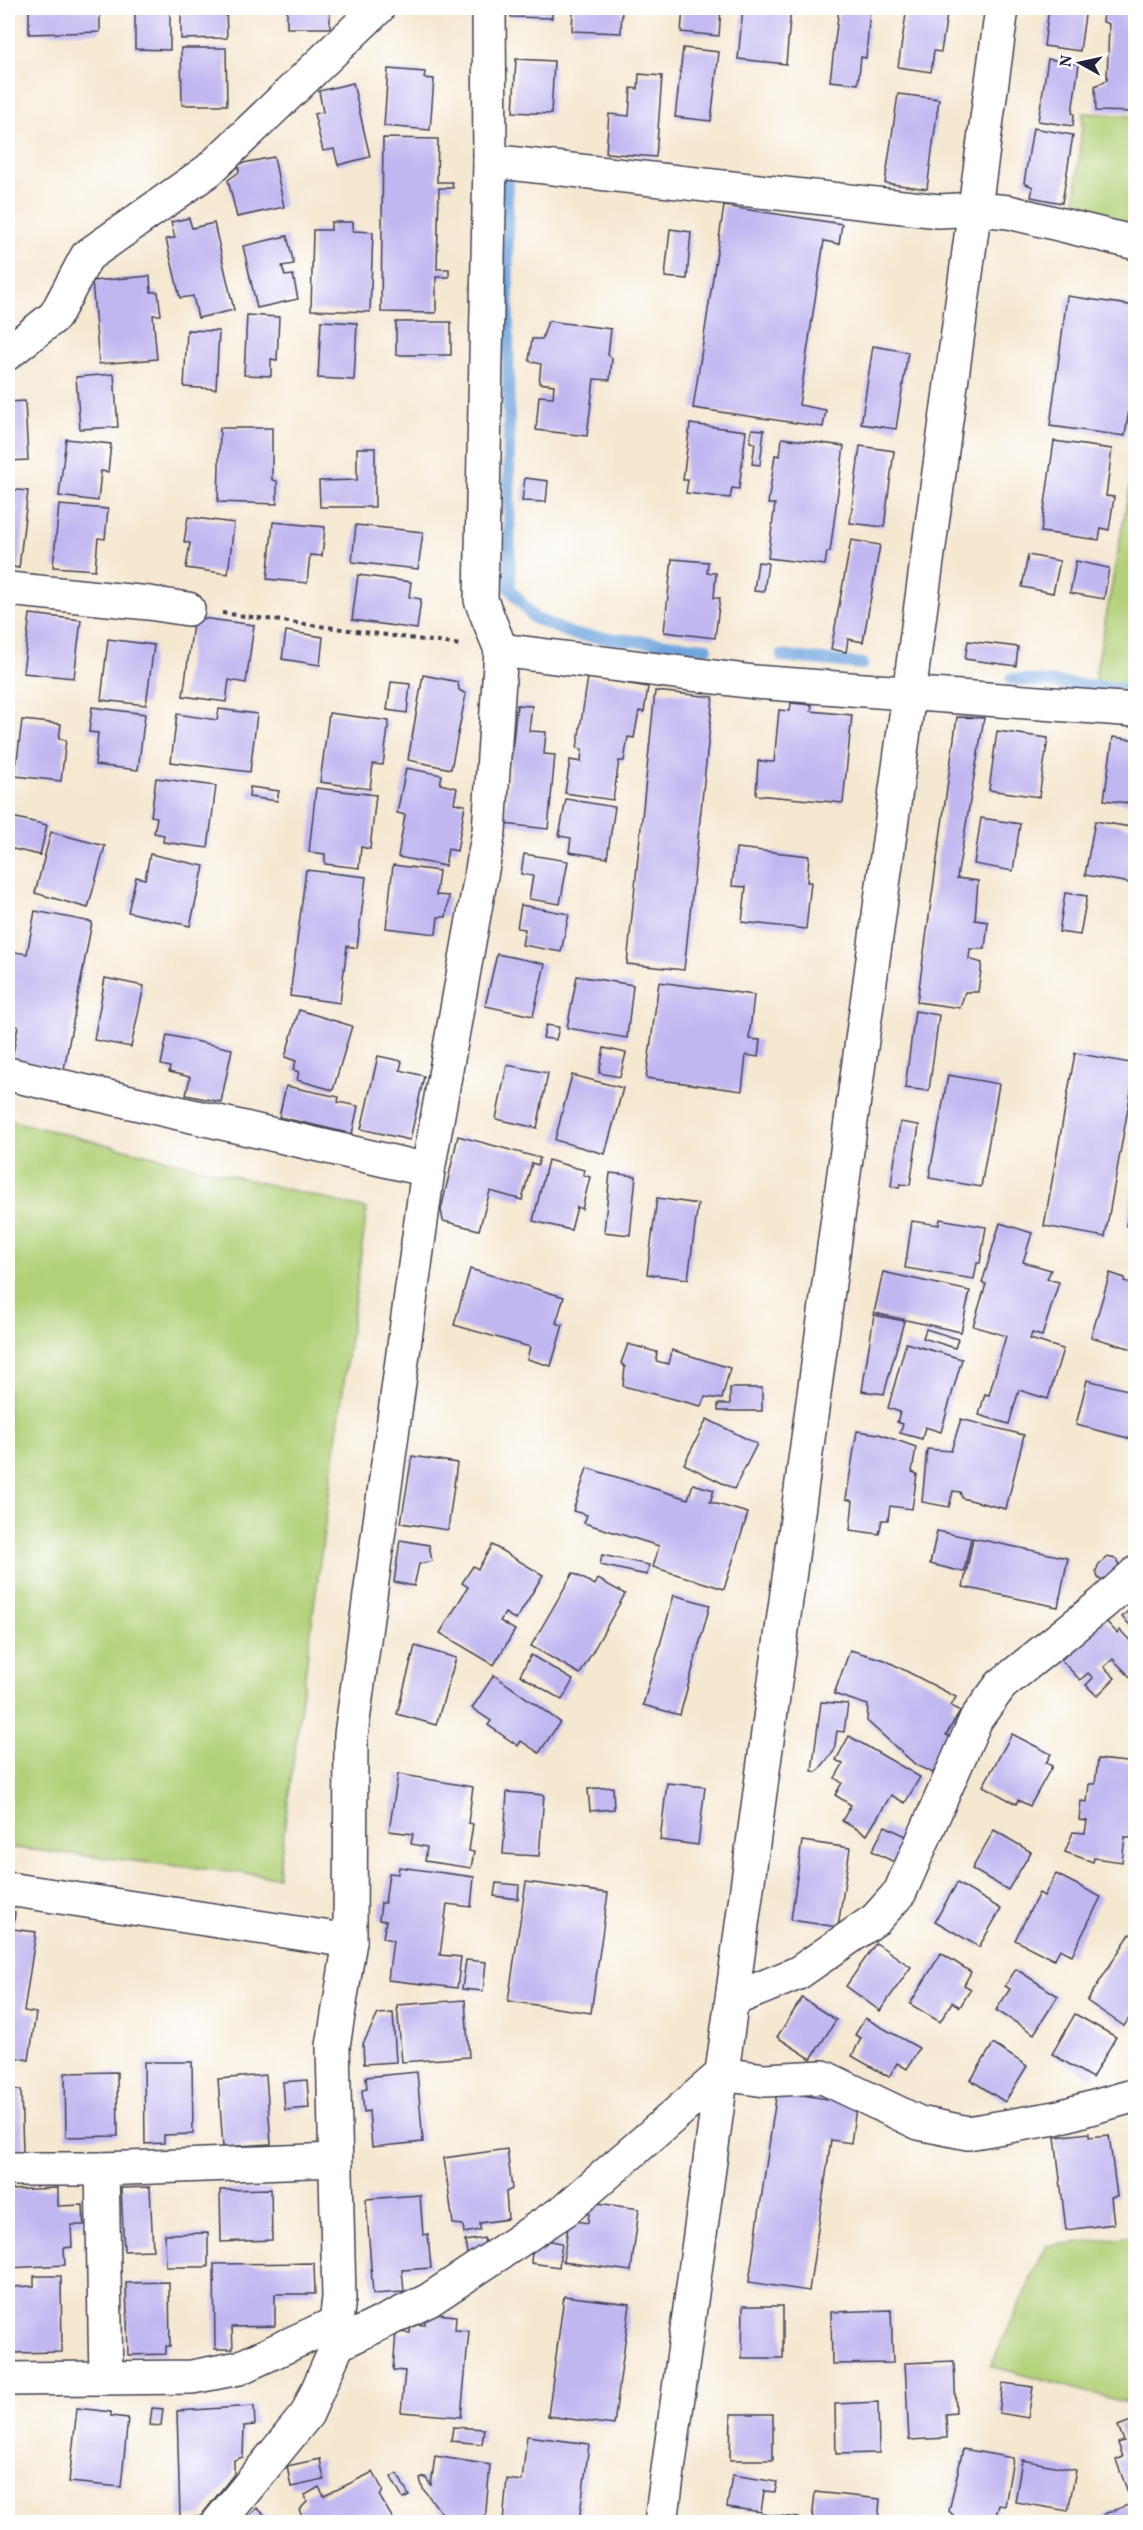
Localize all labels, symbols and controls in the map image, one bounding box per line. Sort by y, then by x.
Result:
north arrow [1050,33,1110,93]
text: N [1055,54,1079,68]

